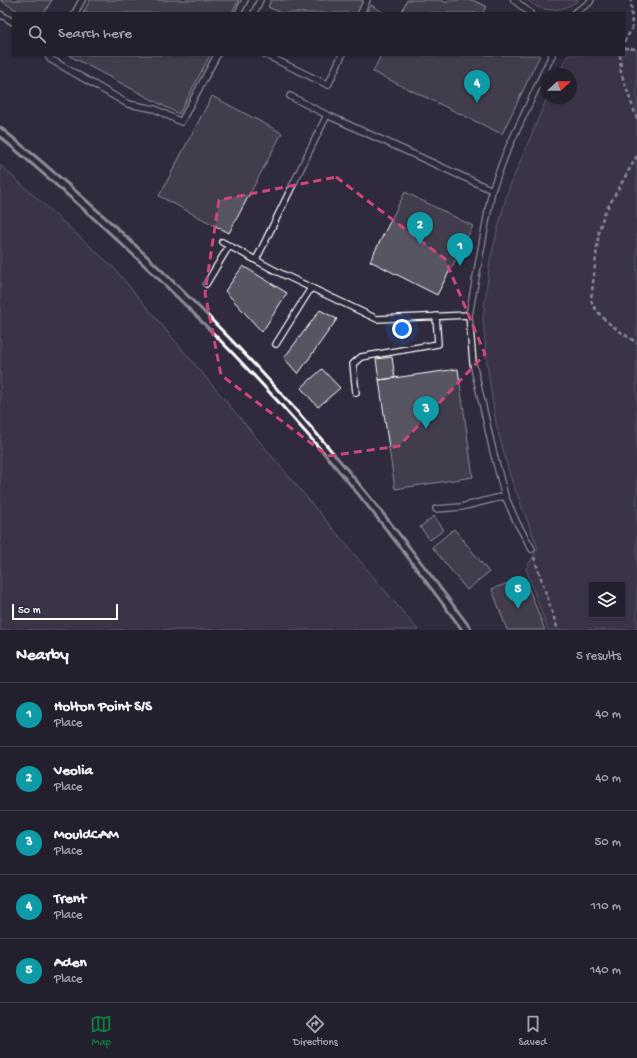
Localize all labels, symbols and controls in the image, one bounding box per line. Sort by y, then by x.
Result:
search box [12,12,625,56]
icon: search [26,23,48,45]
text: Search here [58,25,132,43]
north arrow [541,68,577,104]
pin: 4 [464,70,490,103]
pin: 2 [407,212,433,245]
pin: 1 [447,233,473,266]
your location [392,319,412,339]
pin: 3 [413,396,439,429]
pin: 5 [505,576,531,609]
map controls [589,582,625,618]
button: layers [589,582,625,618]
scale bar [12,602,118,621]
text: 50 m [18,605,40,617]
text: Nearby [16,646,69,666]
text: 5 results [576,649,621,664]
text: Holton Point S/S [54,698,152,716]
text: 1 [26,707,32,722]
text: 40 m [595,707,621,722]
text: Place [54,716,82,731]
text: Veolia [54,762,93,780]
text: 2 [26,771,32,786]
text: 40 m [595,771,621,786]
text: Place [54,780,82,795]
text: MouldCAM [54,826,119,844]
text: 3 [26,835,32,850]
text: 50 m [594,835,621,850]
text: Place [54,844,82,859]
text: Trent [54,890,86,908]
text: 4 [26,899,32,914]
text: 110 m [591,899,621,914]
text: Place [54,908,82,923]
text: Aden [54,954,87,972]
text: 5 [26,963,32,978]
text: 140 m [590,963,621,978]
text: Place [54,972,82,987]
tab: Map [90,1013,112,1049]
tab: Directions [293,1013,338,1049]
tab: Saved [518,1013,547,1049]

